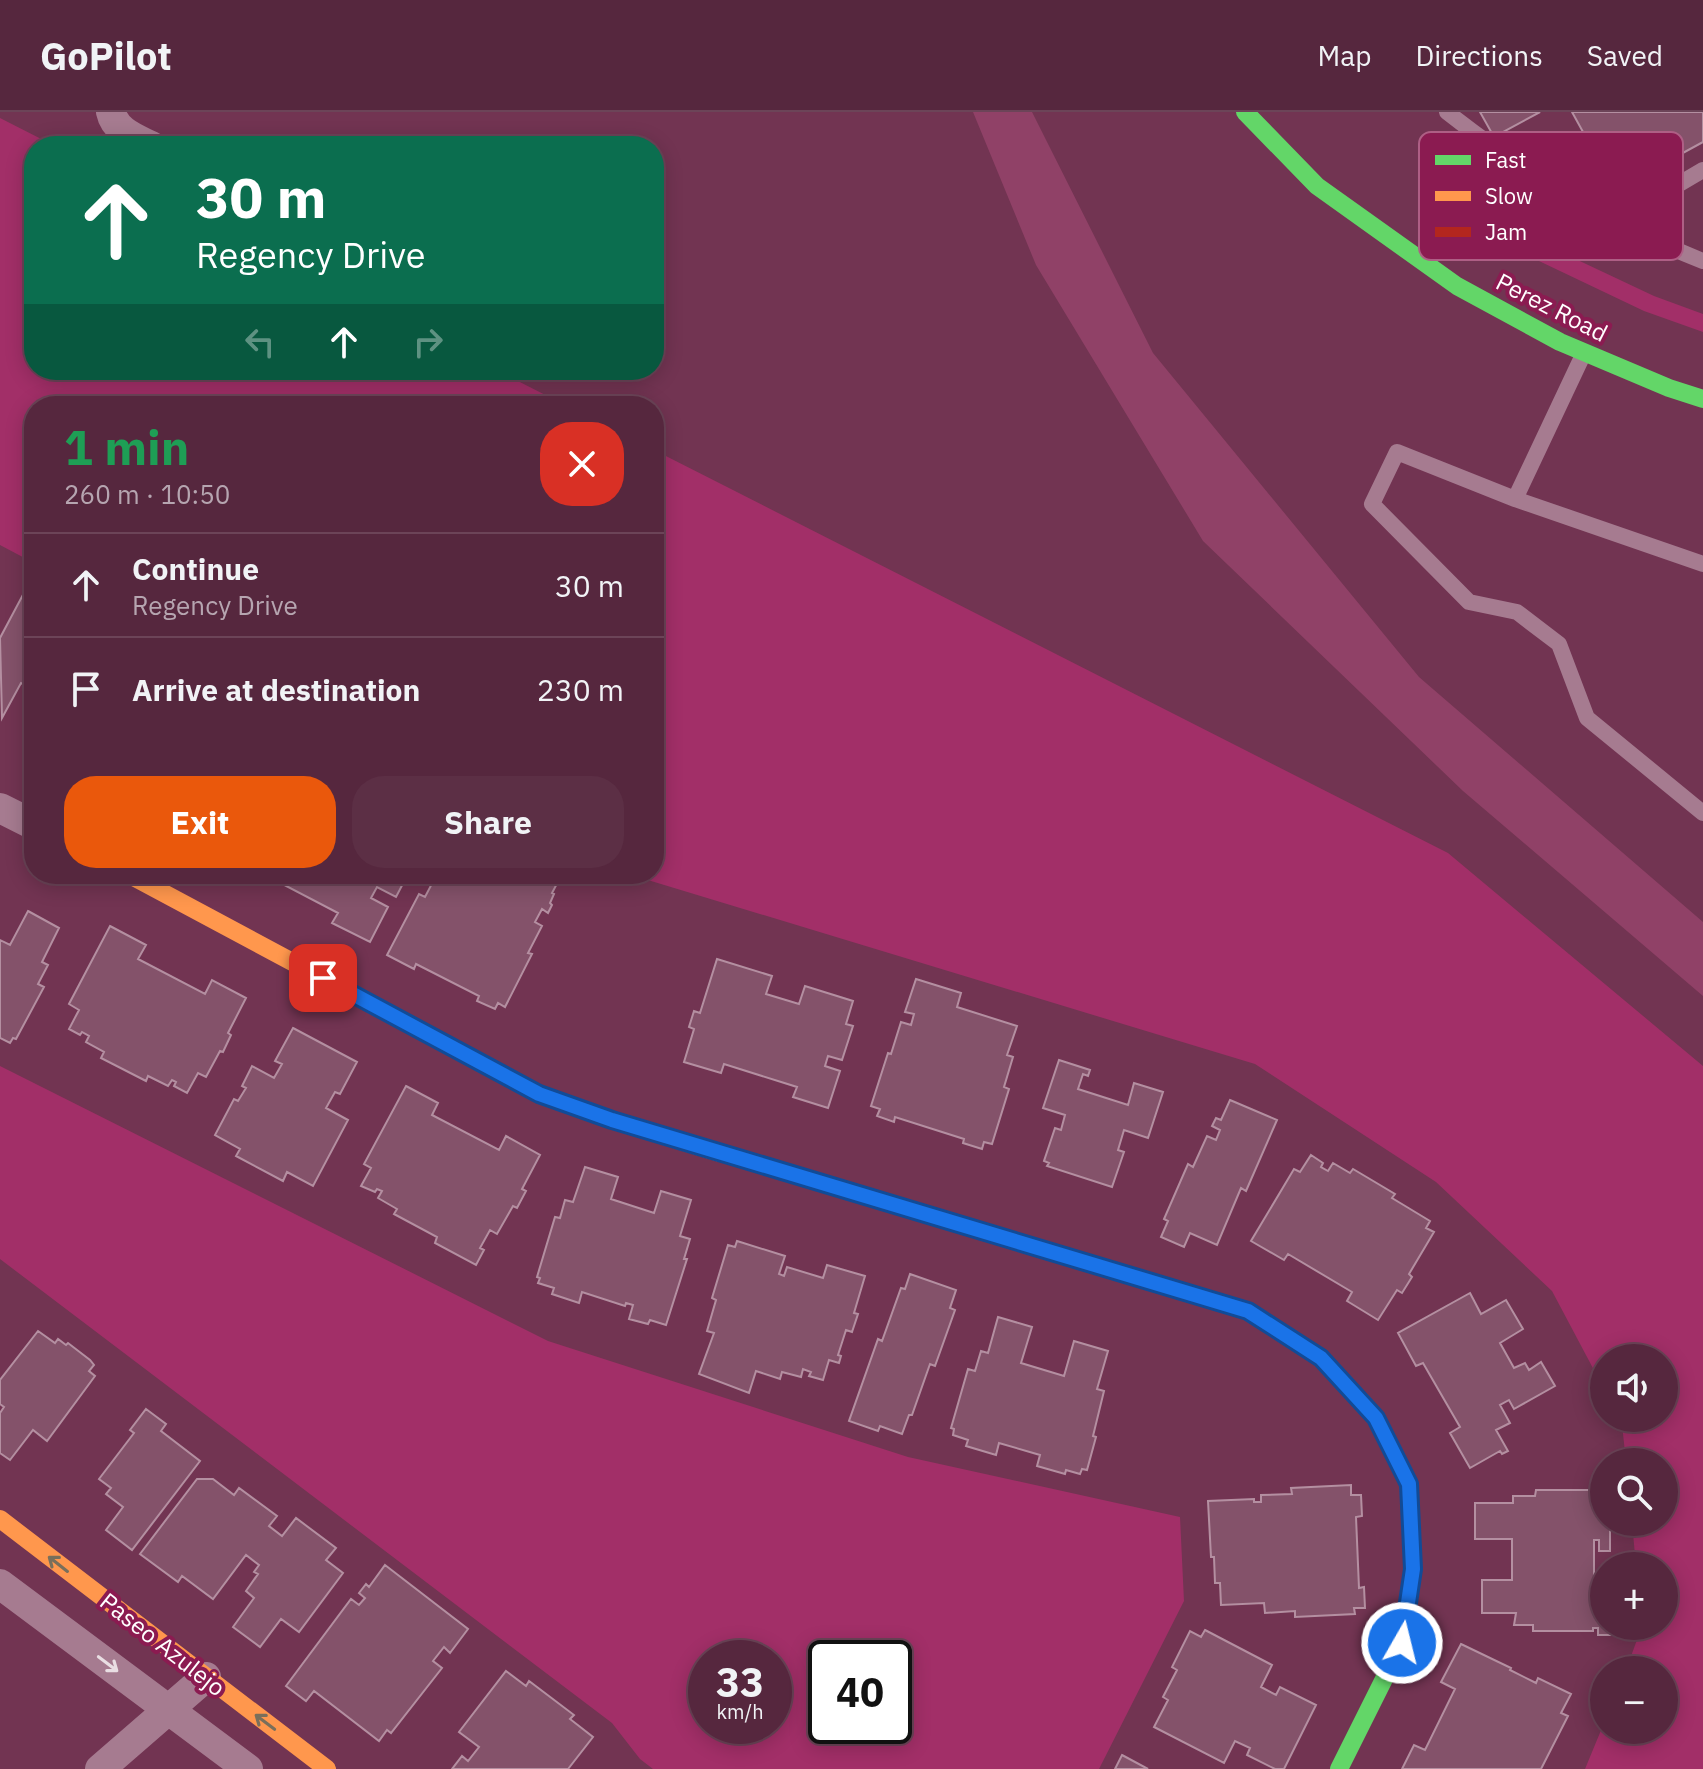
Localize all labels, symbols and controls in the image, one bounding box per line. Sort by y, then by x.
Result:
text: GoPilot [40,31,172,80]
text: Map [1317,37,1371,74]
text: Directions [1415,37,1543,74]
text: Saved [1587,37,1663,74]
legend [1419,132,1683,260]
text: Fast [1485,145,1526,174]
text: 30 m [196,161,326,233]
icon: ahead [64,168,168,272]
text: Slow [1485,181,1533,210]
text: Jam [1485,217,1527,246]
text: Regency Drive [196,231,425,278]
street label: Perez Road [1491,265,1613,349]
icon: left [238,320,282,364]
icon: ahead [322,320,366,364]
icon: right [406,320,450,364]
text: 1 min [64,416,189,478]
button: close [540,422,624,506]
text: 260 m · 10:50 [64,477,230,511]
text: Continue [132,549,259,588]
icon: ahead [64,563,108,607]
text: 30 m [555,566,624,605]
text: Regency Drive [132,588,298,622]
icon: arrive [64,667,108,711]
text: Arrive at destination [132,670,420,709]
text: 230 m [537,670,624,709]
button: Exit [64,776,336,868]
button: Share [352,776,624,868]
pin [289,944,357,1012]
icon: arrive [301,956,345,1000]
map controls [1590,1344,1678,1744]
button: sound [1590,1344,1678,1432]
button: search [1590,1448,1678,1536]
button: + [1590,1552,1678,1640]
one-way arrow [48,1555,70,1572]
street label: Paseo Azulejo [94,1585,232,1703]
position arrow [1360,1601,1444,1685]
speed limit sign: 40 [808,1640,912,1744]
one-way arrow [96,1655,118,1672]
text: 33 [716,1656,764,1708]
button: − [1590,1656,1678,1744]
text: km/h [716,1698,764,1725]
one-way arrow [255,1713,276,1730]

